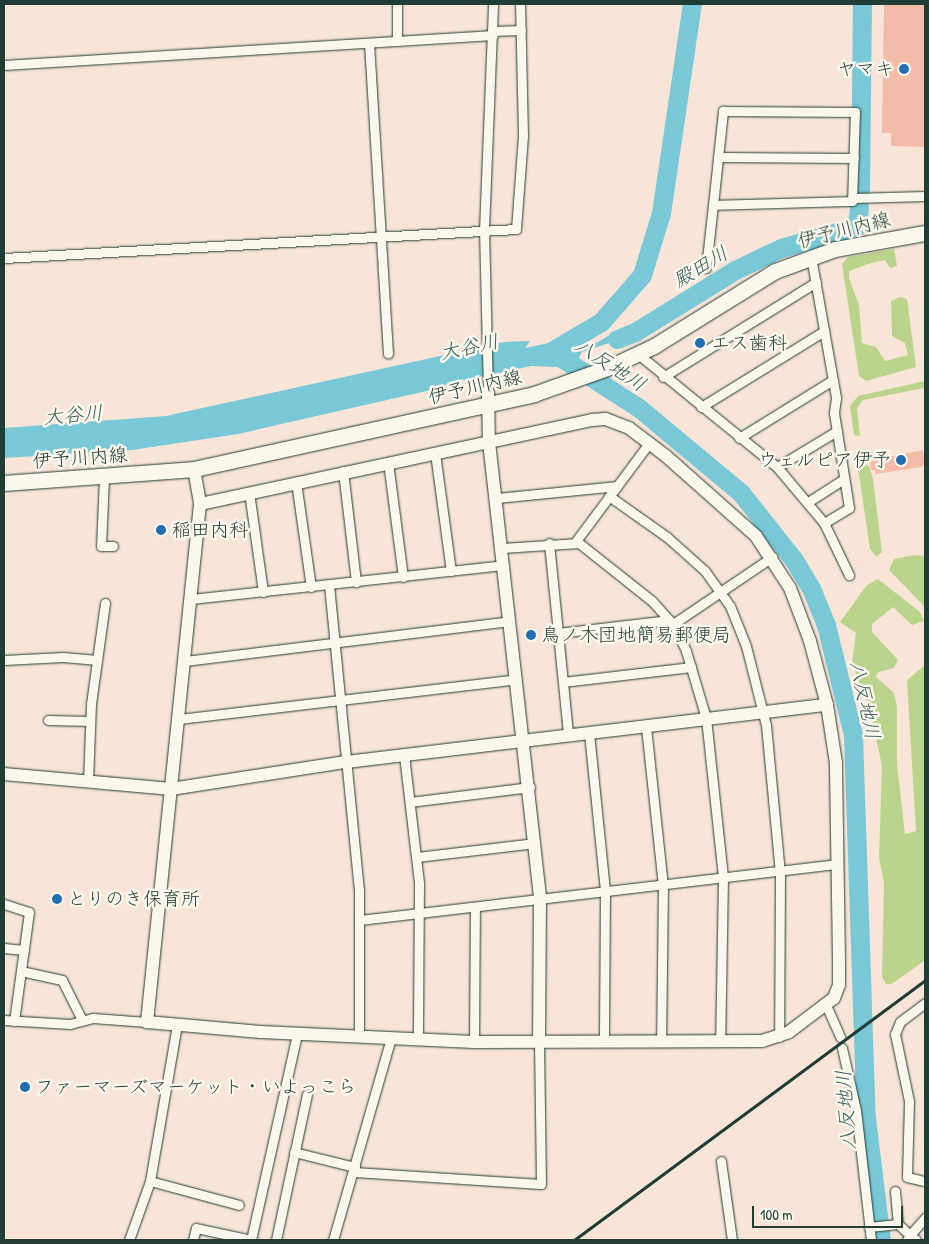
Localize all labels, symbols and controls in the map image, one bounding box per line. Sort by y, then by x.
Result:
place label: ヤマキ [837,58,894,80]
marker: ヤマキ [898,63,910,75]
street label: 伊予川内線 [795,207,893,253]
water label: 殿田川 [668,240,732,292]
water label: 大谷川 [437,328,501,364]
water label: 八反地川 [571,332,651,396]
place label: エス歯科 [711,332,787,354]
marker: エス歯科 [693,336,707,350]
street label: 伊予川内線 [426,365,524,409]
water label: 大谷川 [42,399,104,429]
street label: 伊予川内線 [32,443,128,473]
place label: ウェルピア伊予 [758,449,891,471]
marker: ウェルピア伊予 [895,454,907,466]
place label: 稲田内科 [172,519,248,541]
marker: 稲田内科 [154,523,168,537]
place label: 鳥ノ木団地簡易郵便局 [541,624,731,646]
marker: 鳥ノ木団地簡易郵便局 [525,629,537,641]
water label: 八反地川 [846,658,886,742]
place label: とりのき保育所 [67,888,200,910]
marker: とりのき保育所 [51,893,63,905]
water label: 八反地川 [830,1069,860,1151]
place label: ファーマーズマーケット・いよっこら [35,1076,358,1098]
marker: ファーマーズマーケット・いよっこら [19,1081,31,1093]
scale bar [754,1196,905,1228]
text: 100 m [760,1204,793,1225]

